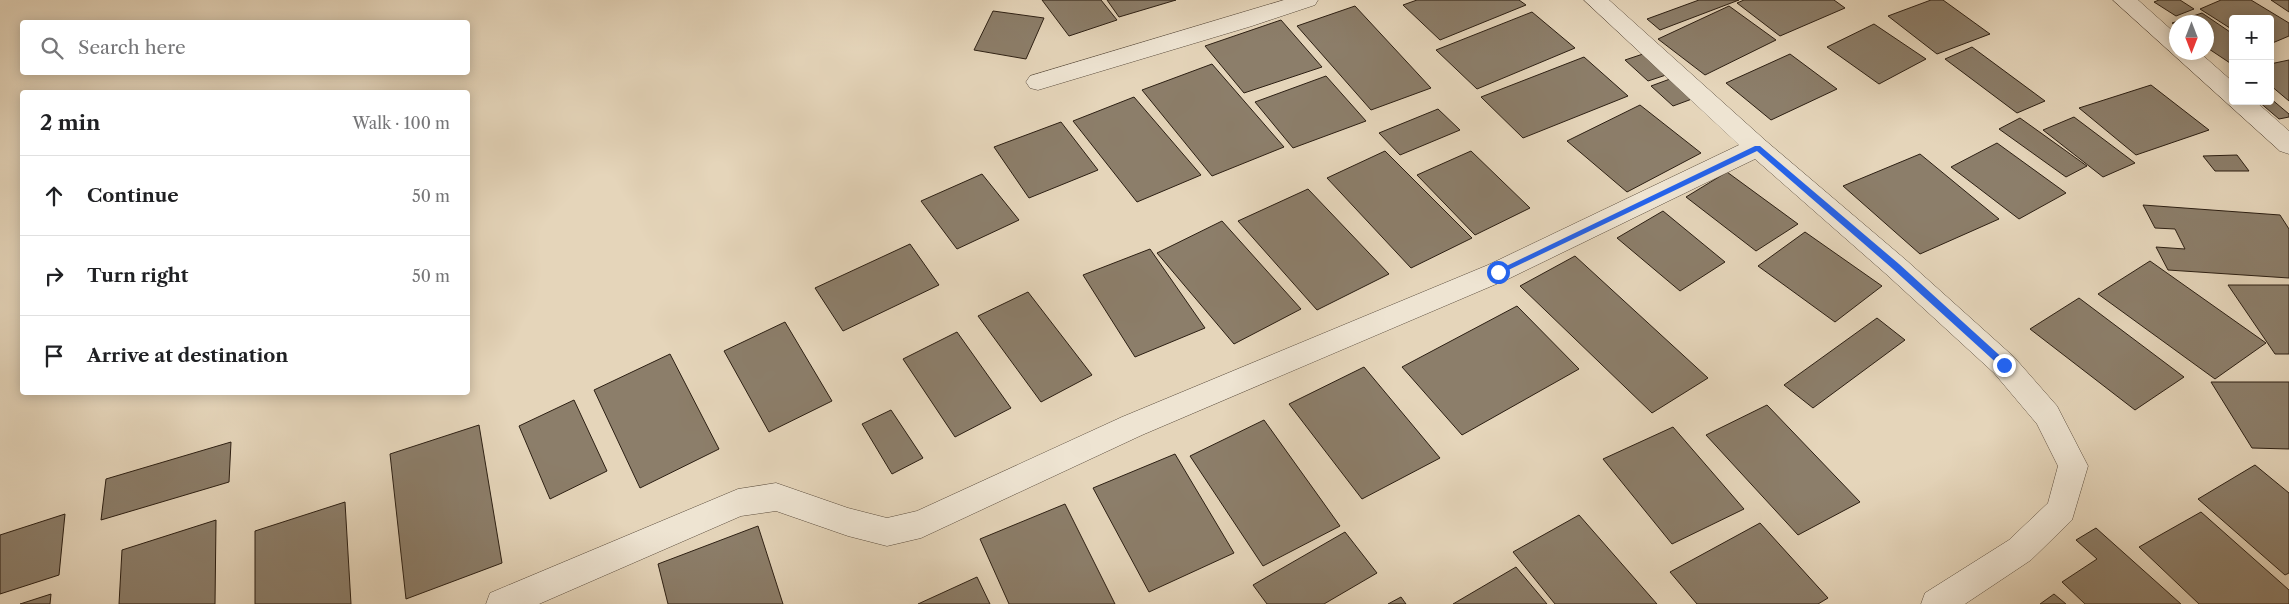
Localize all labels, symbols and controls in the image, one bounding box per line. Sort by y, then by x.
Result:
north arrow [2169,15,2214,60]
map controls [2229,15,2274,105]
button: + [2229,15,2274,60]
search box [20,20,470,75]
icon: search [38,34,66,62]
text: Search here [78,36,186,59]
button: − [2229,60,2274,105]
text: 2 min [40,110,100,135]
text: Walk · 100 m [353,113,450,133]
icon: ahead [40,182,68,210]
text: Continue [87,184,179,207]
text: 50 m [412,186,450,206]
route start [1487,261,1510,284]
icon: right [40,262,68,290]
text: Turn right [87,264,188,287]
text: 50 m [412,266,450,286]
icon: arrive [40,342,68,370]
text: Arrive at destination [87,344,288,367]
route end [1993,354,2016,377]

